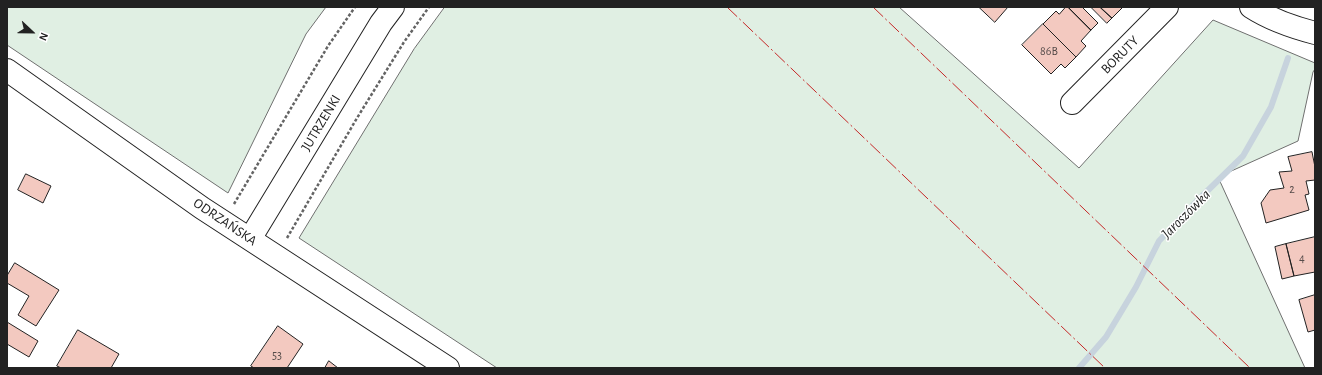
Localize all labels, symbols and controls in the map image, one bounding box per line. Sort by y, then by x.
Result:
north arrow [12,12,52,52]
text: N [37,31,50,42]
street label: BORUTY [1097,32,1143,78]
house number: 86B [1040,44,1058,58]
street label: JUTRZENKI [298,92,344,154]
house number: 2 [1289,182,1295,196]
water label: Jaroszówka [1158,186,1214,242]
street label: ODRZAŃSKA [190,195,260,249]
house number: 4 [1299,251,1305,265]
house number: 53 [272,348,282,362]

